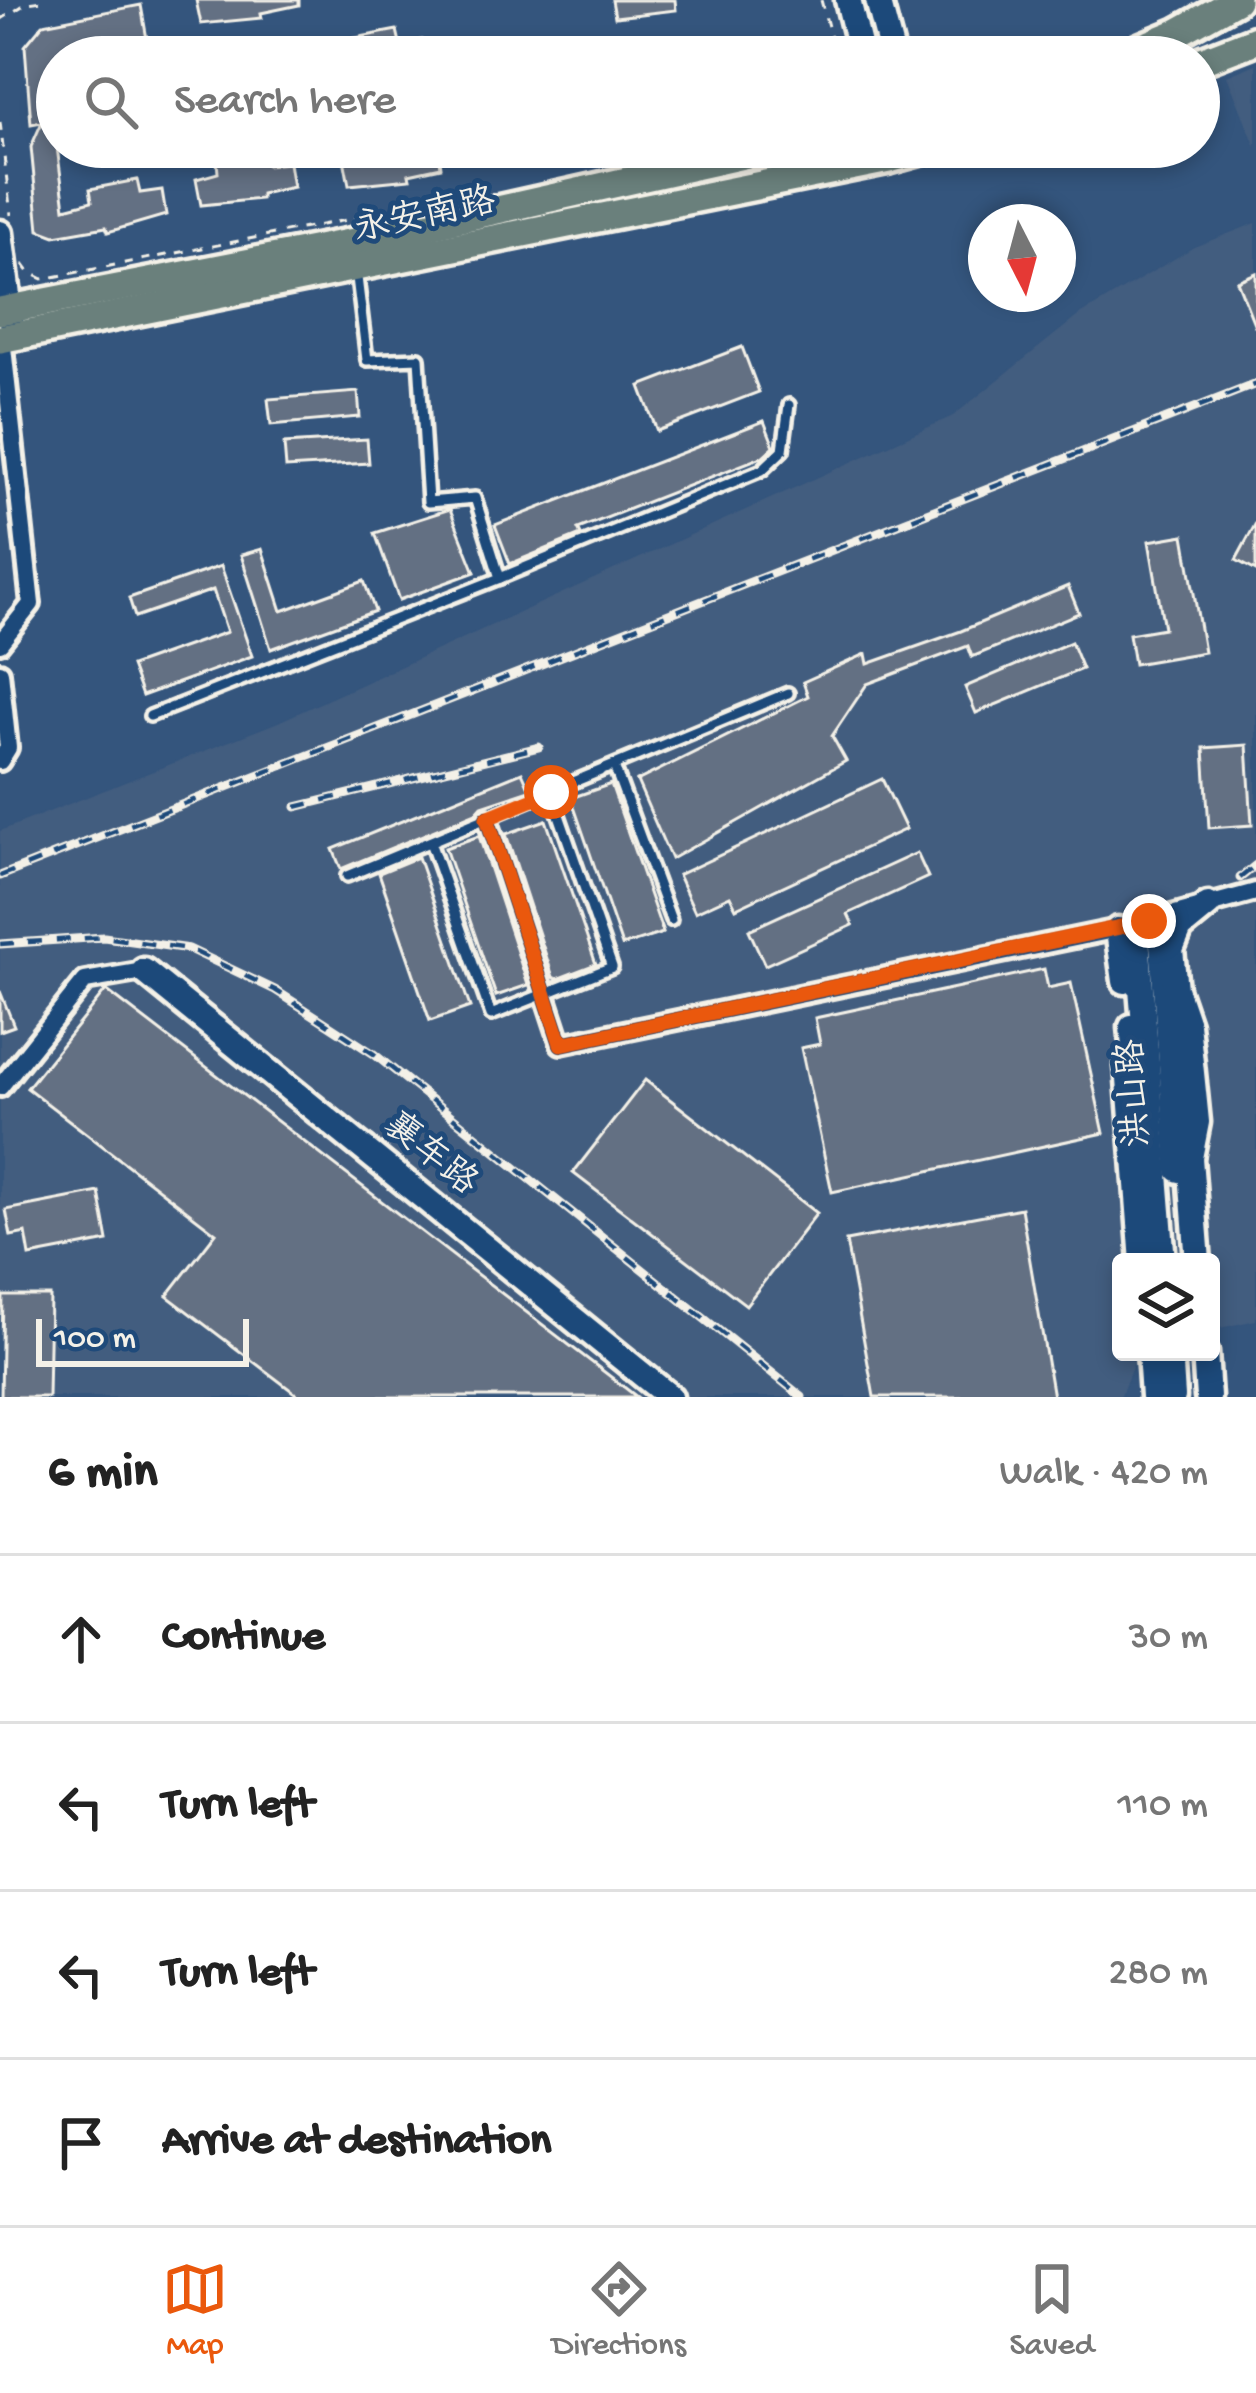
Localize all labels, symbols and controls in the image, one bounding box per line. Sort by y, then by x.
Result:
search box [36,36,1220,168]
icon: search [78,69,144,135]
text: Search here [174,76,396,129]
street label: 永安南路 [350,180,500,254]
north arrow [968,204,1076,312]
route start [524,765,578,819]
route end [1122,894,1176,948]
street label: 洪山路 [1110,1038,1162,1149]
street label: 襄车路 [373,1104,486,1207]
map controls [1112,1253,1220,1361]
button: layers [1112,1253,1220,1361]
scale bar [36,1313,249,1366]
text: 100 m [54,1321,136,1359]
text: 6 min [48,1445,157,1505]
text: Walk · 420 m [1000,1452,1208,1498]
icon: ahead [48,1606,114,1672]
text: Continue [162,1612,325,1665]
text: 30 m [1129,1616,1208,1662]
icon: left [48,1774,114,1840]
text: Turn left [162,1780,314,1833]
text: 110 m [1117,1784,1208,1830]
icon: left [48,1942,114,2008]
text: Turn left [162,1948,314,2001]
text: 280 m [1108,1952,1208,1998]
icon: arrive [48,2110,114,2176]
text: Arrive at destination [162,2116,551,2169]
tab: Map [162,2256,228,2366]
tab: Directions [552,2256,686,2366]
tab: Saved [1010,2256,1094,2366]

